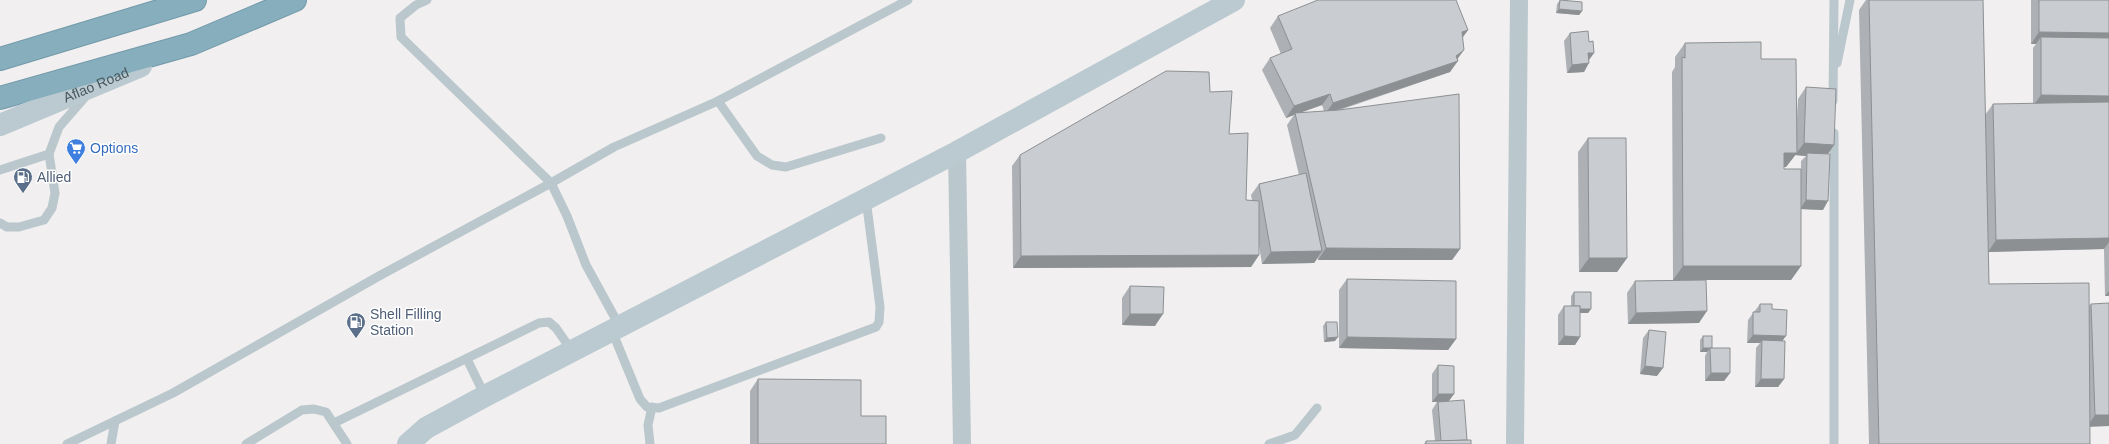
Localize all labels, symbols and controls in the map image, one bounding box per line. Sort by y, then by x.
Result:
street label: Aflao Road [61,64,131,106]
supermarket icon: Options [65,137,87,165]
place label: Options [90,140,138,156]
fuel station icon: Allied [12,166,34,194]
place label: Allied [37,169,71,185]
place label: Shell Filling Station [370,306,442,338]
fuel station icon: Shell Filling Station [345,311,367,339]

